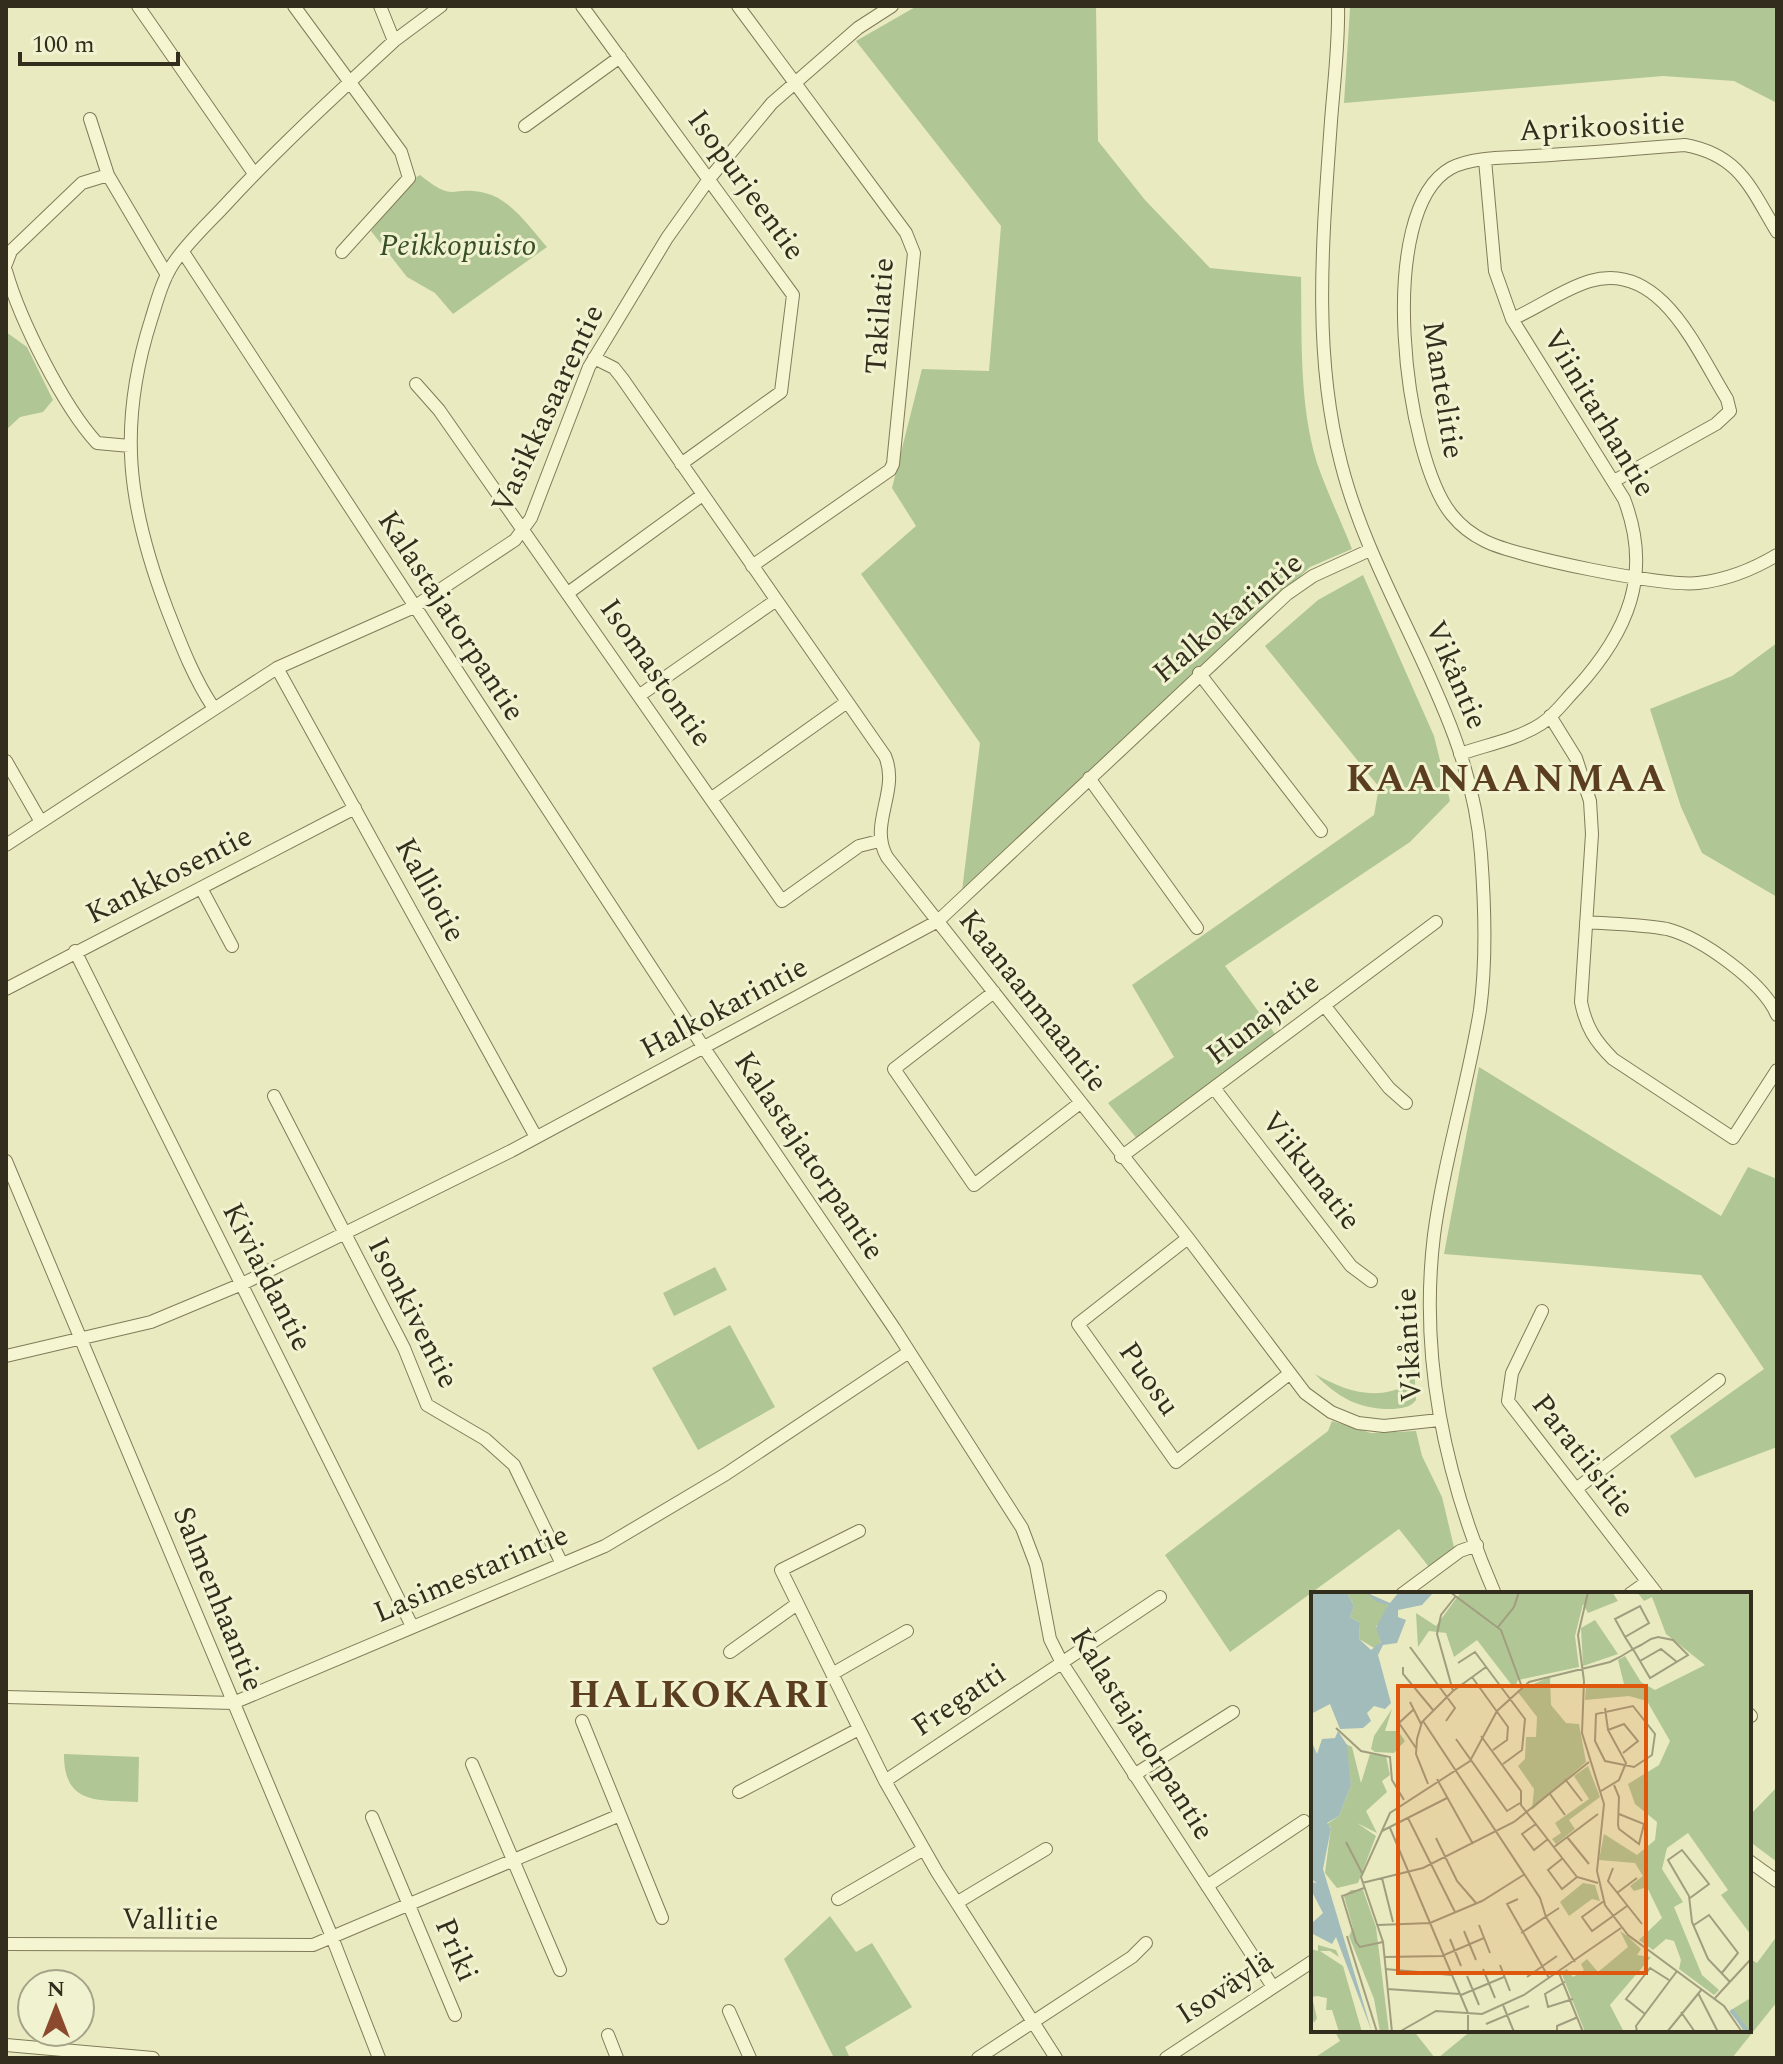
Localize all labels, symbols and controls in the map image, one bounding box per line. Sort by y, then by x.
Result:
scale bar [20,16,178,66]
text: 100 m [32,27,95,63]
street label: Isopurjeentie [675,100,817,270]
street label: Aprikoositie [1518,100,1686,154]
park label: Peikkopuisto [379,223,537,269]
street label: Takilatie [853,256,907,376]
street label: Vasikkasaarentie [479,297,617,521]
street label: Mantelitie [1409,318,1477,462]
street label: Viinitarhantie [1531,320,1667,506]
street label: Kalastajatorpantie [365,501,537,731]
street label: Halkokarintie [1143,541,1313,695]
street label: Isomastontie [588,589,724,757]
street label: Vikåntie [1412,613,1500,737]
district label: KAANAANMAA [1346,751,1668,809]
street label: Kankkosentie [78,813,260,937]
street label: Kalliotie [382,829,478,951]
street label: Kaanaanmaantie [947,900,1119,1102]
street label: Halkokarintie [632,944,816,1072]
street label: Hunajatie [1197,961,1329,1077]
street label: Kalastajatorpantie [722,1042,896,1270]
street label: Viikunatie [1250,1101,1372,1241]
street label: Kiviaidantie [210,1194,324,1360]
street label: Isonkiventie [355,1229,471,1397]
street label: Vikåntie [1383,1287,1435,1403]
street label: Puosu [1107,1332,1191,1426]
street label: Paratiisitie [1520,1384,1646,1528]
street label: Salmenhaantie [160,1499,276,1699]
street label: Lasimestarintie [366,1512,576,1636]
inset map [1311,1592,1751,2032]
street label: Kalastajatorpantie [1058,1619,1226,1849]
street label: Fregatti [902,1651,1016,1749]
district label: HALKOKARI [569,1667,831,1725]
street label: Vallitie [121,1896,219,1944]
street label: Priki [422,1911,490,1989]
street label: Isoväylä [1167,1939,1283,2037]
north arrow [16,1968,96,2048]
text: N [47,1973,65,2006]

